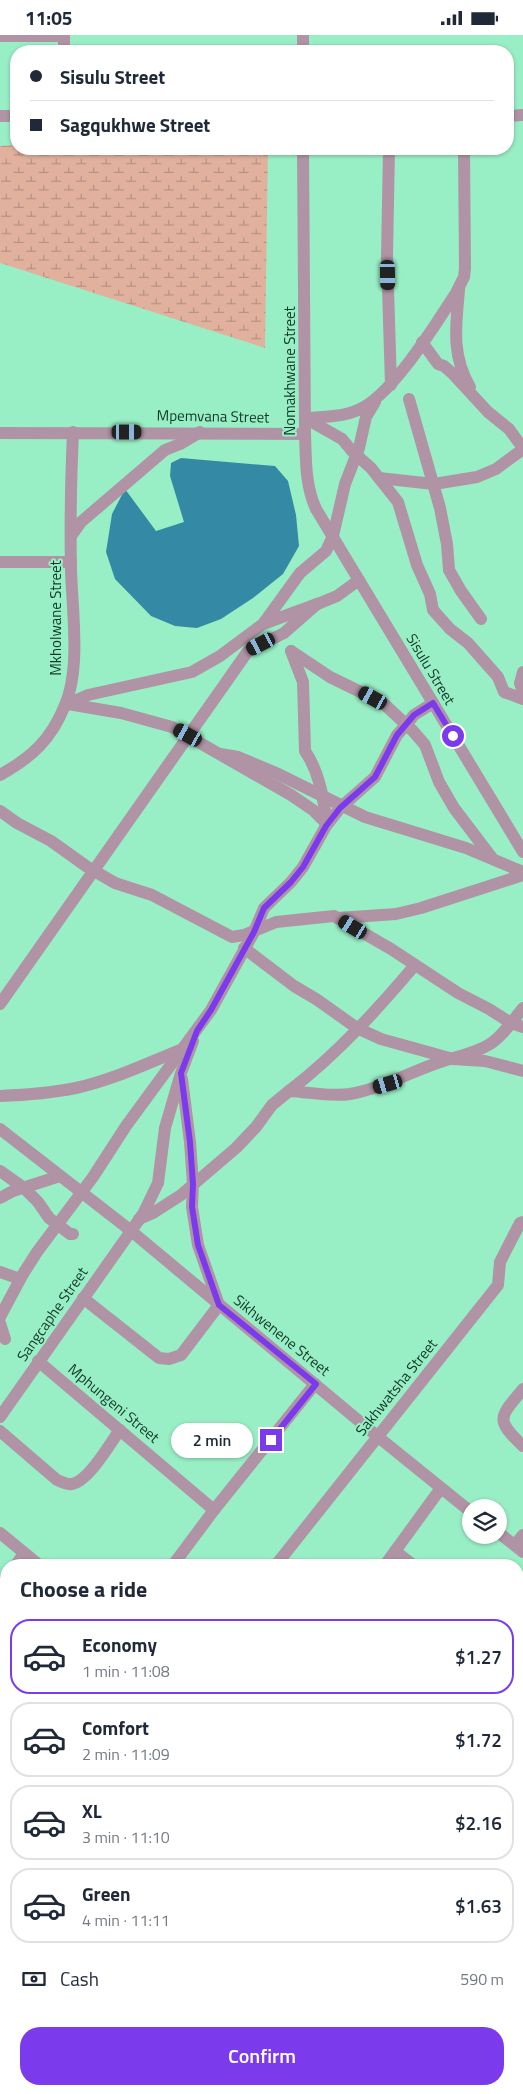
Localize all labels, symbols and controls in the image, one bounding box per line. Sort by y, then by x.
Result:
text: 11:05 [25,3,72,32]
text: Sisulu Street [60,62,165,91]
text: Sagqukhwe Street [60,110,210,139]
car [380,260,395,290]
street label: Nomakhwane Street [278,305,301,436]
street label: Mpemvana Street [156,404,270,428]
car [112,425,142,440]
street label: Mkholwane Street [44,559,67,676]
street label: Sisulu Street [401,629,462,710]
car [244,631,277,657]
car [356,684,389,712]
car [171,721,204,749]
route start [442,725,464,747]
car [336,913,369,941]
car [371,1073,404,1095]
street label: Sangcaphe Street [11,1261,94,1366]
street label: Sikhwenene Street [229,1289,336,1382]
street label: Sakhwatsha Street [349,1333,443,1441]
street label: Mphungeni Street [63,1358,165,1449]
callout: 2 min [171,1423,254,1457]
text: 2 min [193,1428,231,1452]
route end [260,1429,282,1451]
map controls [462,1499,507,1544]
button: layers [462,1499,507,1544]
text: Choose a ride [20,1572,147,1606]
text: Economy [82,1630,157,1659]
icon: car [22,1634,67,1679]
text: $1.27 [455,1642,502,1671]
text: 1 min · 11:08 [82,1659,170,1683]
text: Comfort [82,1713,149,1742]
icon: car [22,1717,67,1762]
text: $1.72 [455,1725,502,1754]
text: 2 min · 11:09 [82,1742,170,1766]
text: XL [82,1796,102,1825]
icon: car [22,1800,67,1845]
text: $2.16 [455,1808,502,1837]
text: 3 min · 11:10 [82,1825,170,1849]
text: Green [82,1879,131,1908]
icon: car [22,1883,67,1928]
text: $1.63 [455,1891,502,1920]
text: 4 min · 11:11 [82,1908,170,1932]
text: Cash [60,1964,99,1993]
icon: cash [20,1965,48,1993]
text: 590 m [460,1967,504,1991]
button: Confirm [20,2027,504,2085]

